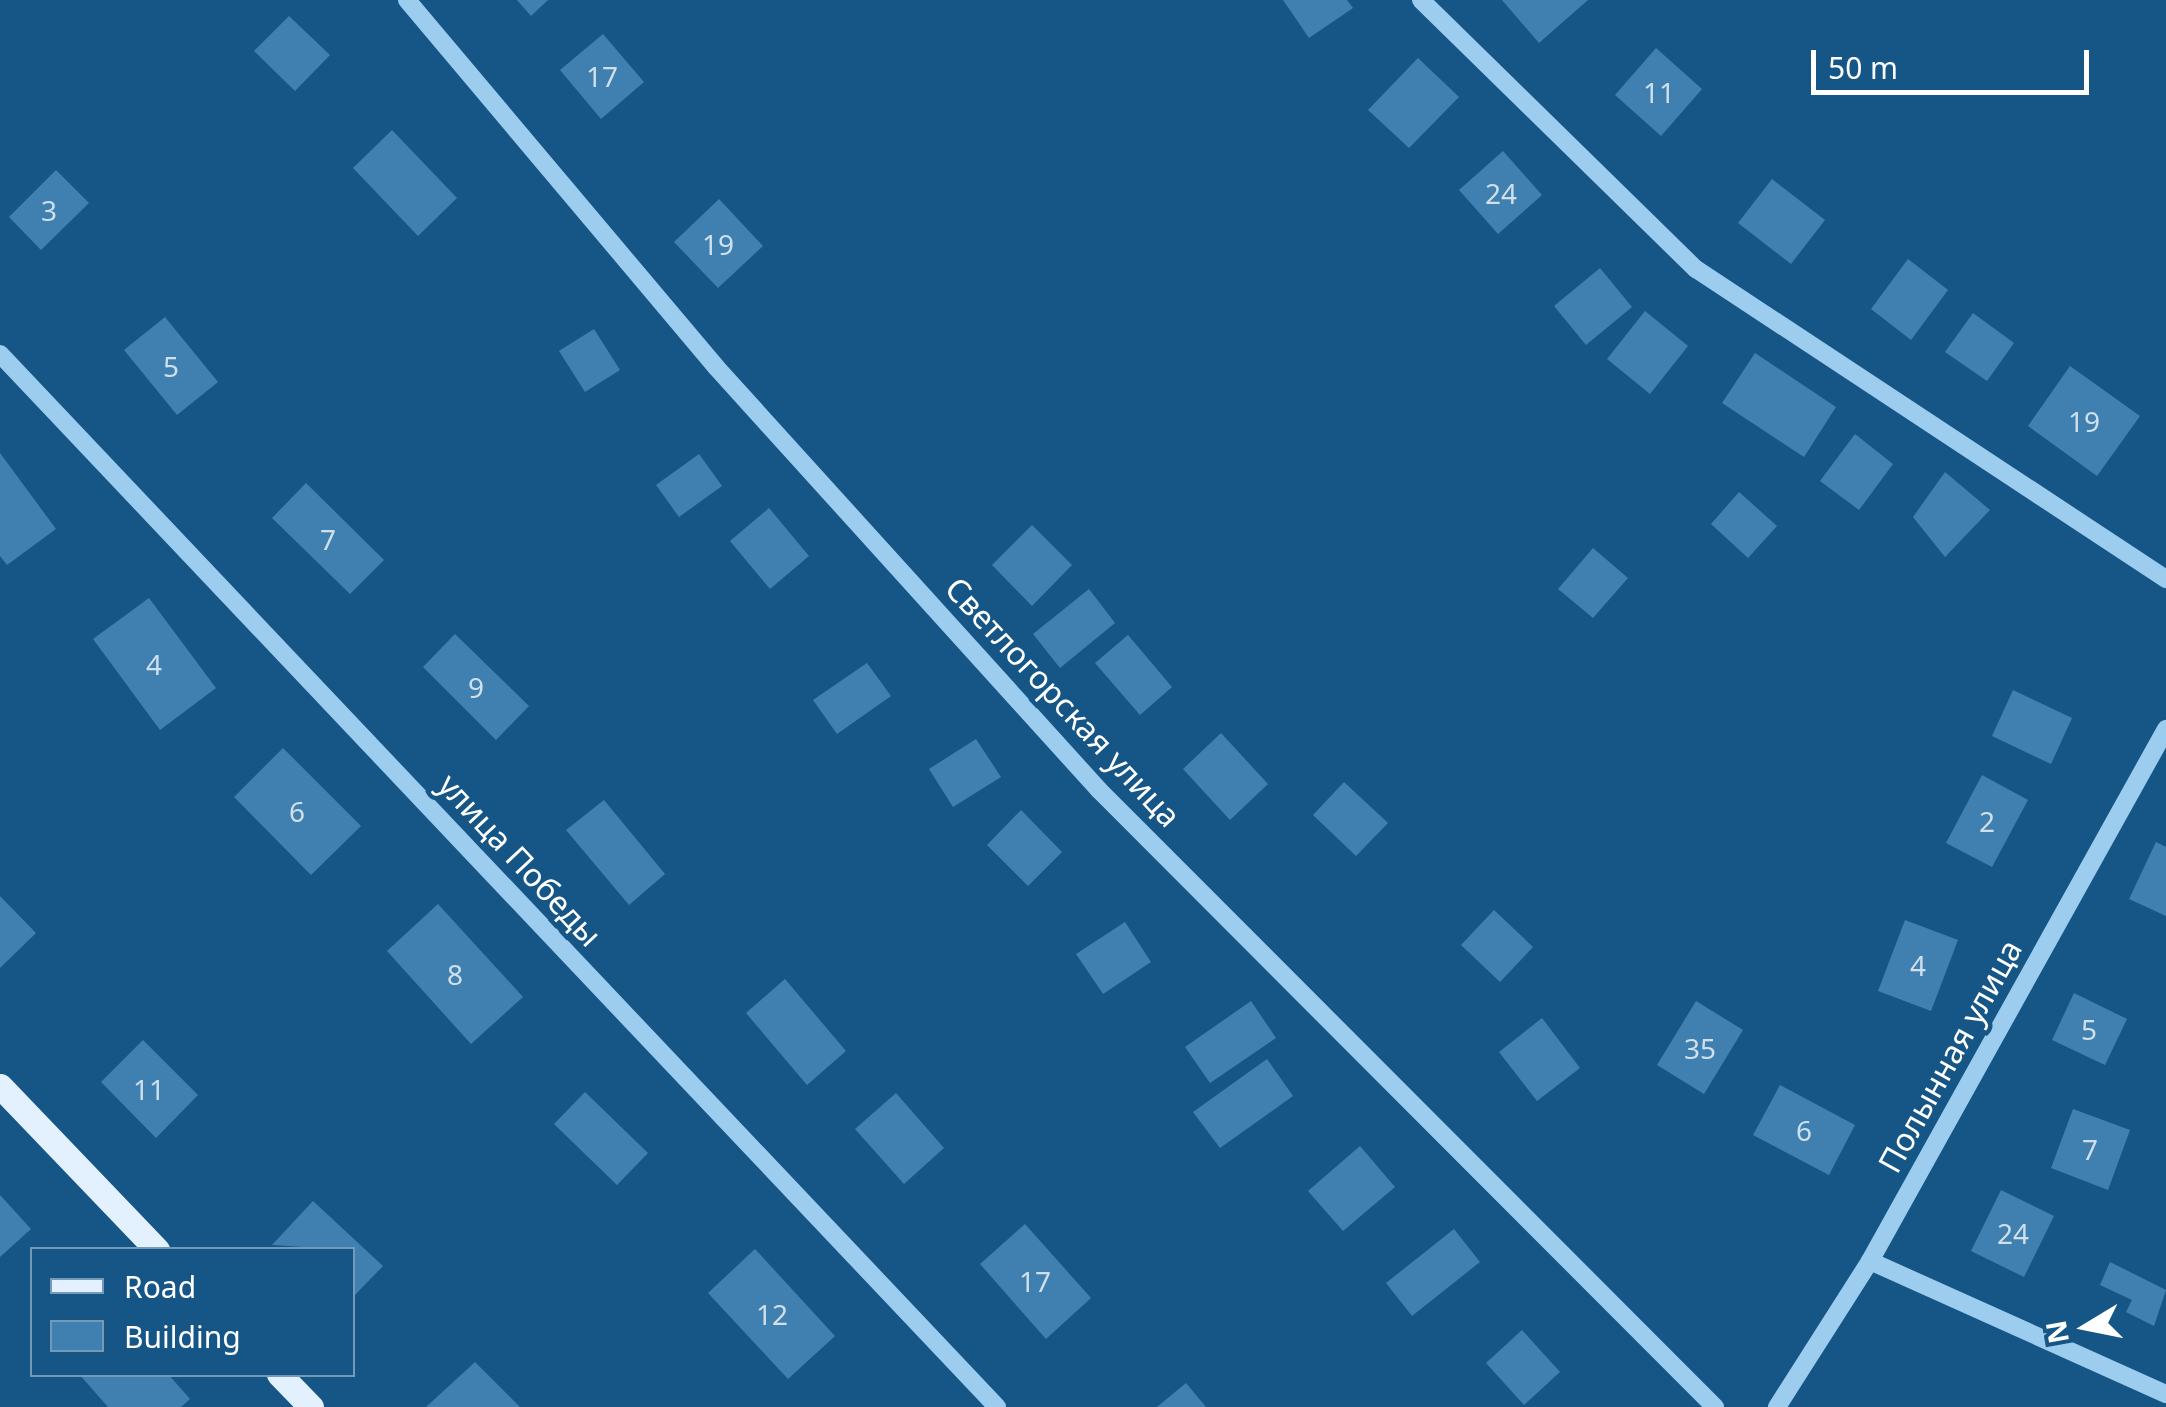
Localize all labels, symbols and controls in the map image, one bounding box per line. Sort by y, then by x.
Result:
scale bar [1816,30,2094,92]
text: 50 m [1828,47,1898,88]
house number: 17 [586,59,618,93]
house number: 11 [1643,75,1675,109]
house number: 24 [1485,176,1517,210]
house number: 3 [41,193,57,227]
house number: 19 [702,227,734,261]
house number: 5 [163,349,179,383]
house number: 19 [2068,404,2100,438]
house number: 7 [320,522,336,556]
street label: Светлогорская улица [937,569,1189,835]
house number: 4 [146,647,162,681]
house number: 9 [468,670,484,704]
street label: улица Победы [430,766,610,954]
house number: 6 [289,794,305,828]
house number: 2 [1979,804,1995,838]
street label: Полынная улица [1870,933,2030,1179]
house number: 4 [1910,948,1926,982]
house number: 8 [447,957,463,991]
house number: 5 [2081,1012,2097,1046]
house number: 35 [1684,1031,1716,1065]
house number: 11 [133,1072,165,1106]
house number: 6 [1796,1113,1812,1147]
house number: 7 [2082,1132,2098,1166]
house number: 24 [1997,1216,2029,1250]
legend [30,1247,355,1377]
house number: 17 [1019,1264,1051,1298]
text: Road [124,1266,196,1307]
north arrow [2036,1277,2136,1377]
house number: 12 [756,1297,788,1331]
text: Building [124,1316,241,1357]
text: N [2036,1318,2077,1347]

